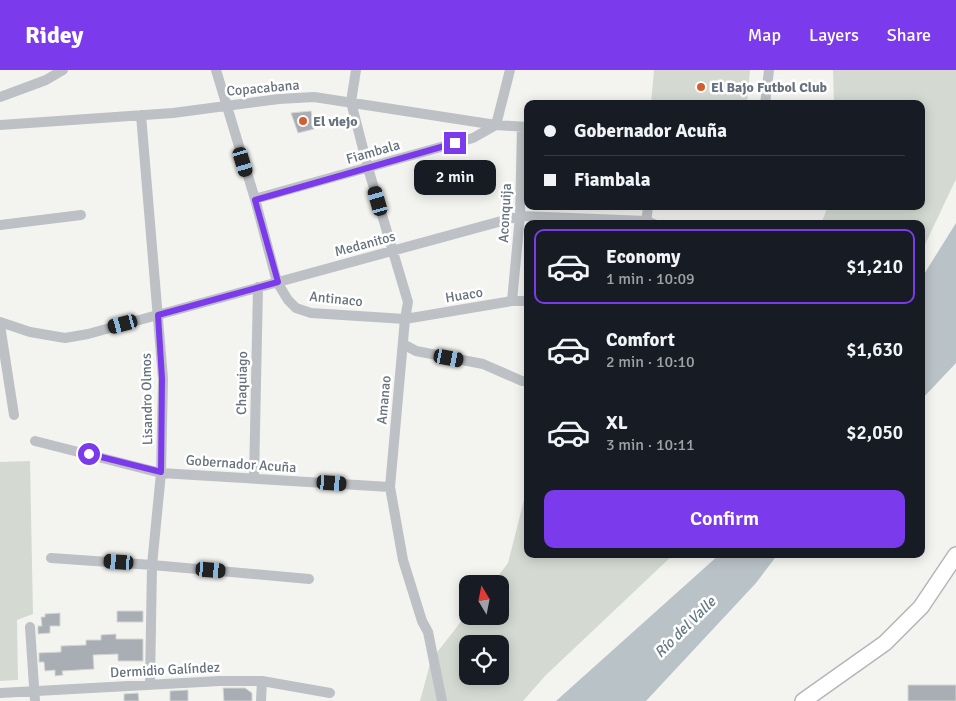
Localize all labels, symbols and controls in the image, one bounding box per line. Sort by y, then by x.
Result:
text: Ridey [25,20,84,50]
text: Map [748,24,781,46]
text: Layers [809,24,859,46]
text: Share [887,24,931,46]
street label: Copacabana [226,76,300,100]
place label: El Bajo Futbol Club [711,79,828,96]
marker: El Bajo Futbol Club [695,81,707,93]
place label: El viejo [313,113,358,130]
marker: El viejo [297,115,309,127]
text: Gobernador Acuña [574,119,727,143]
route end [444,132,466,154]
street label: Fiambala [344,136,402,168]
car [231,145,254,179]
callout: 2 min [414,160,496,196]
text: 2 min [436,167,474,187]
text: Fiambala [574,168,651,192]
street label: Aconquija [495,183,515,243]
car [366,185,389,217]
street label: Medanitos [333,228,397,260]
icon: car [546,244,591,289]
text: Economy [606,245,680,269]
text: $1,210 [846,255,903,279]
text: 1 min · 10:09 [606,269,695,289]
street label: Huaco [444,284,484,306]
street label: Antinaco [309,288,363,310]
car [106,313,139,335]
icon: car [546,327,591,372]
text: Comfort [606,328,675,352]
text: $1,630 [846,338,903,362]
car [432,348,465,368]
street label: Chaquiago [233,351,251,415]
text: 2 min · 10:10 [606,352,695,372]
street label: Lisandro Olmos [138,353,156,445]
street label: Amanao [373,375,395,425]
icon: car [546,410,591,455]
text: XL [606,411,628,435]
text: $2,050 [846,421,903,445]
text: 3 min · 10:11 [606,435,695,455]
route start [78,443,100,465]
street label: Gobernador Acuña [185,452,297,476]
car [316,474,347,492]
button: Confirm [544,490,905,548]
car [103,553,134,571]
car [195,561,226,579]
north arrow [459,575,509,625]
map controls [459,575,509,685]
water label: Río del Valle [651,592,720,661]
button: locate [459,635,509,685]
street label: Dermidio Galíndez [110,659,220,681]

